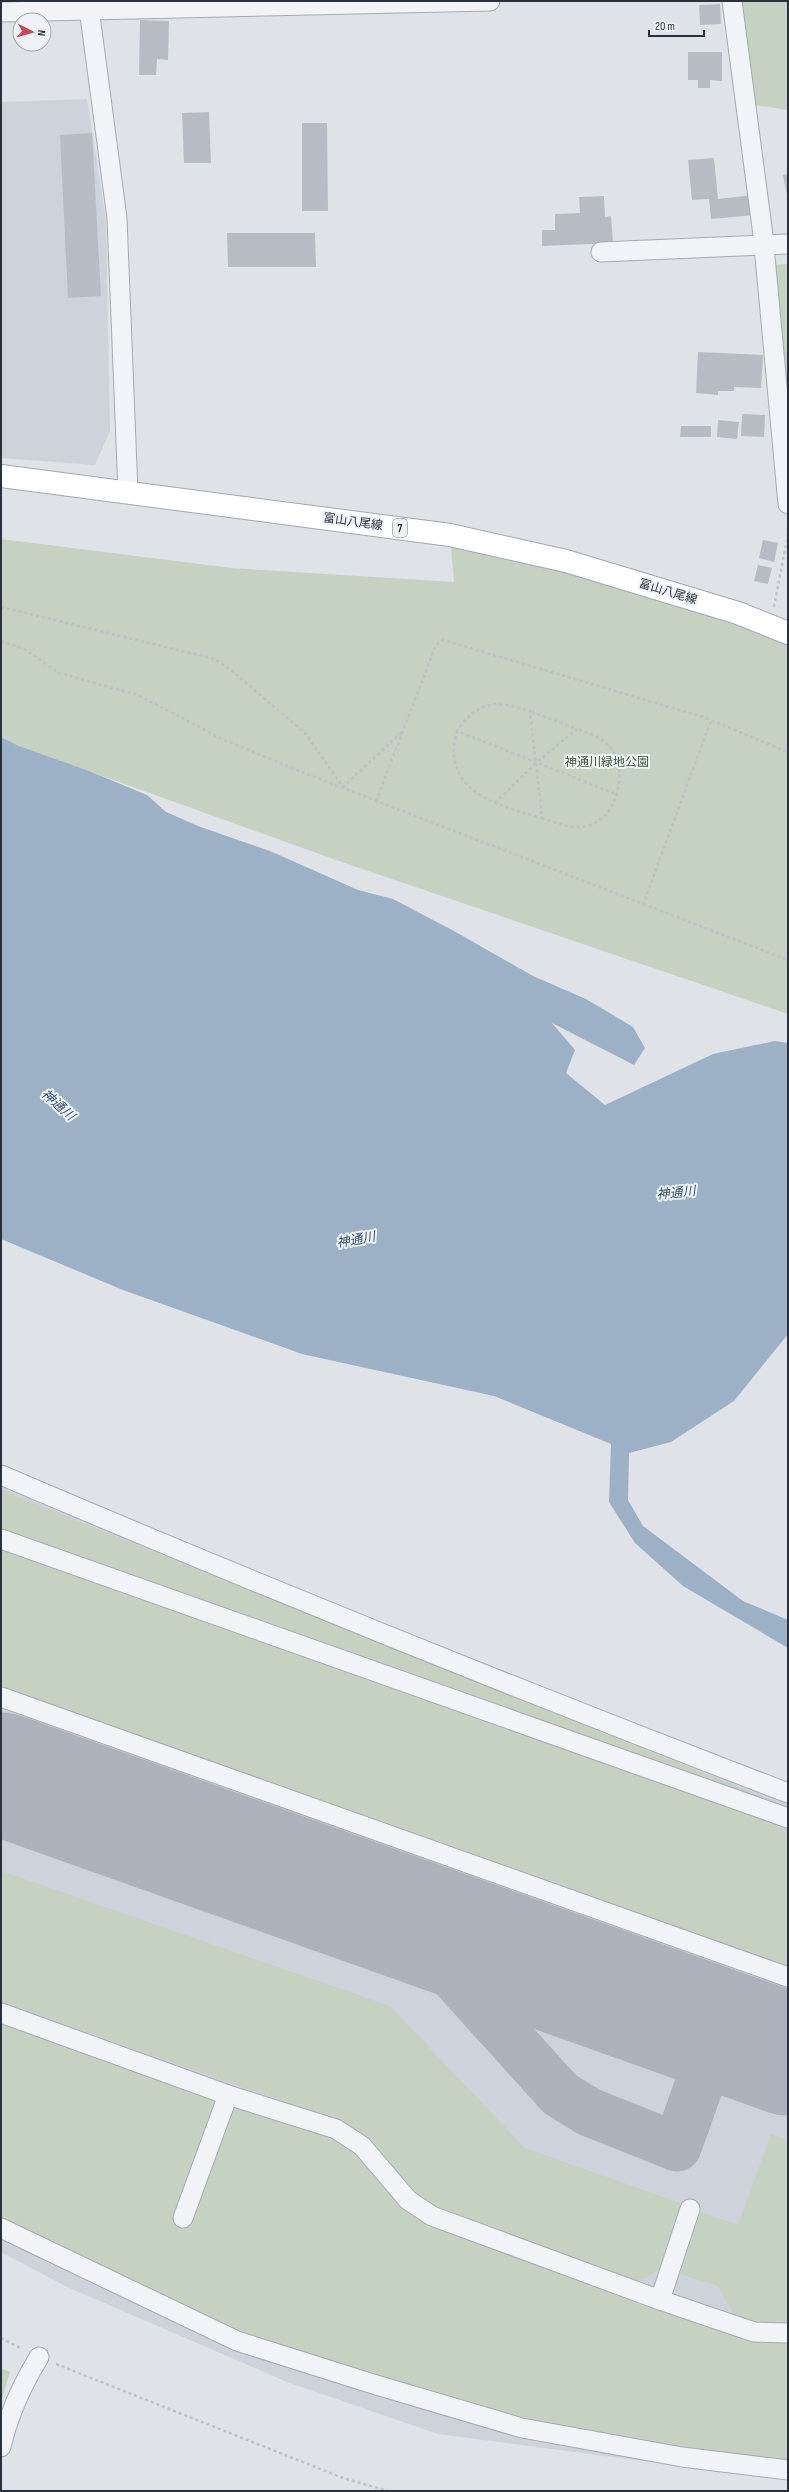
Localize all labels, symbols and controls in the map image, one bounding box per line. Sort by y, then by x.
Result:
north arrow [12,12,52,52]
scale bar [649,12,704,38]
text: 20 m [655,19,675,34]
text: N [35,29,48,37]
street label: 富山八尾線 [322,510,384,534]
road number: 7 [393,519,407,537]
street label: 富山八尾線 [637,576,699,608]
park label: 神通川緑地公園 [565,755,649,770]
water label: 神通川 [38,1086,79,1125]
water label: 神通川 [656,1183,698,1203]
water label: 神通川 [335,1228,379,1251]

